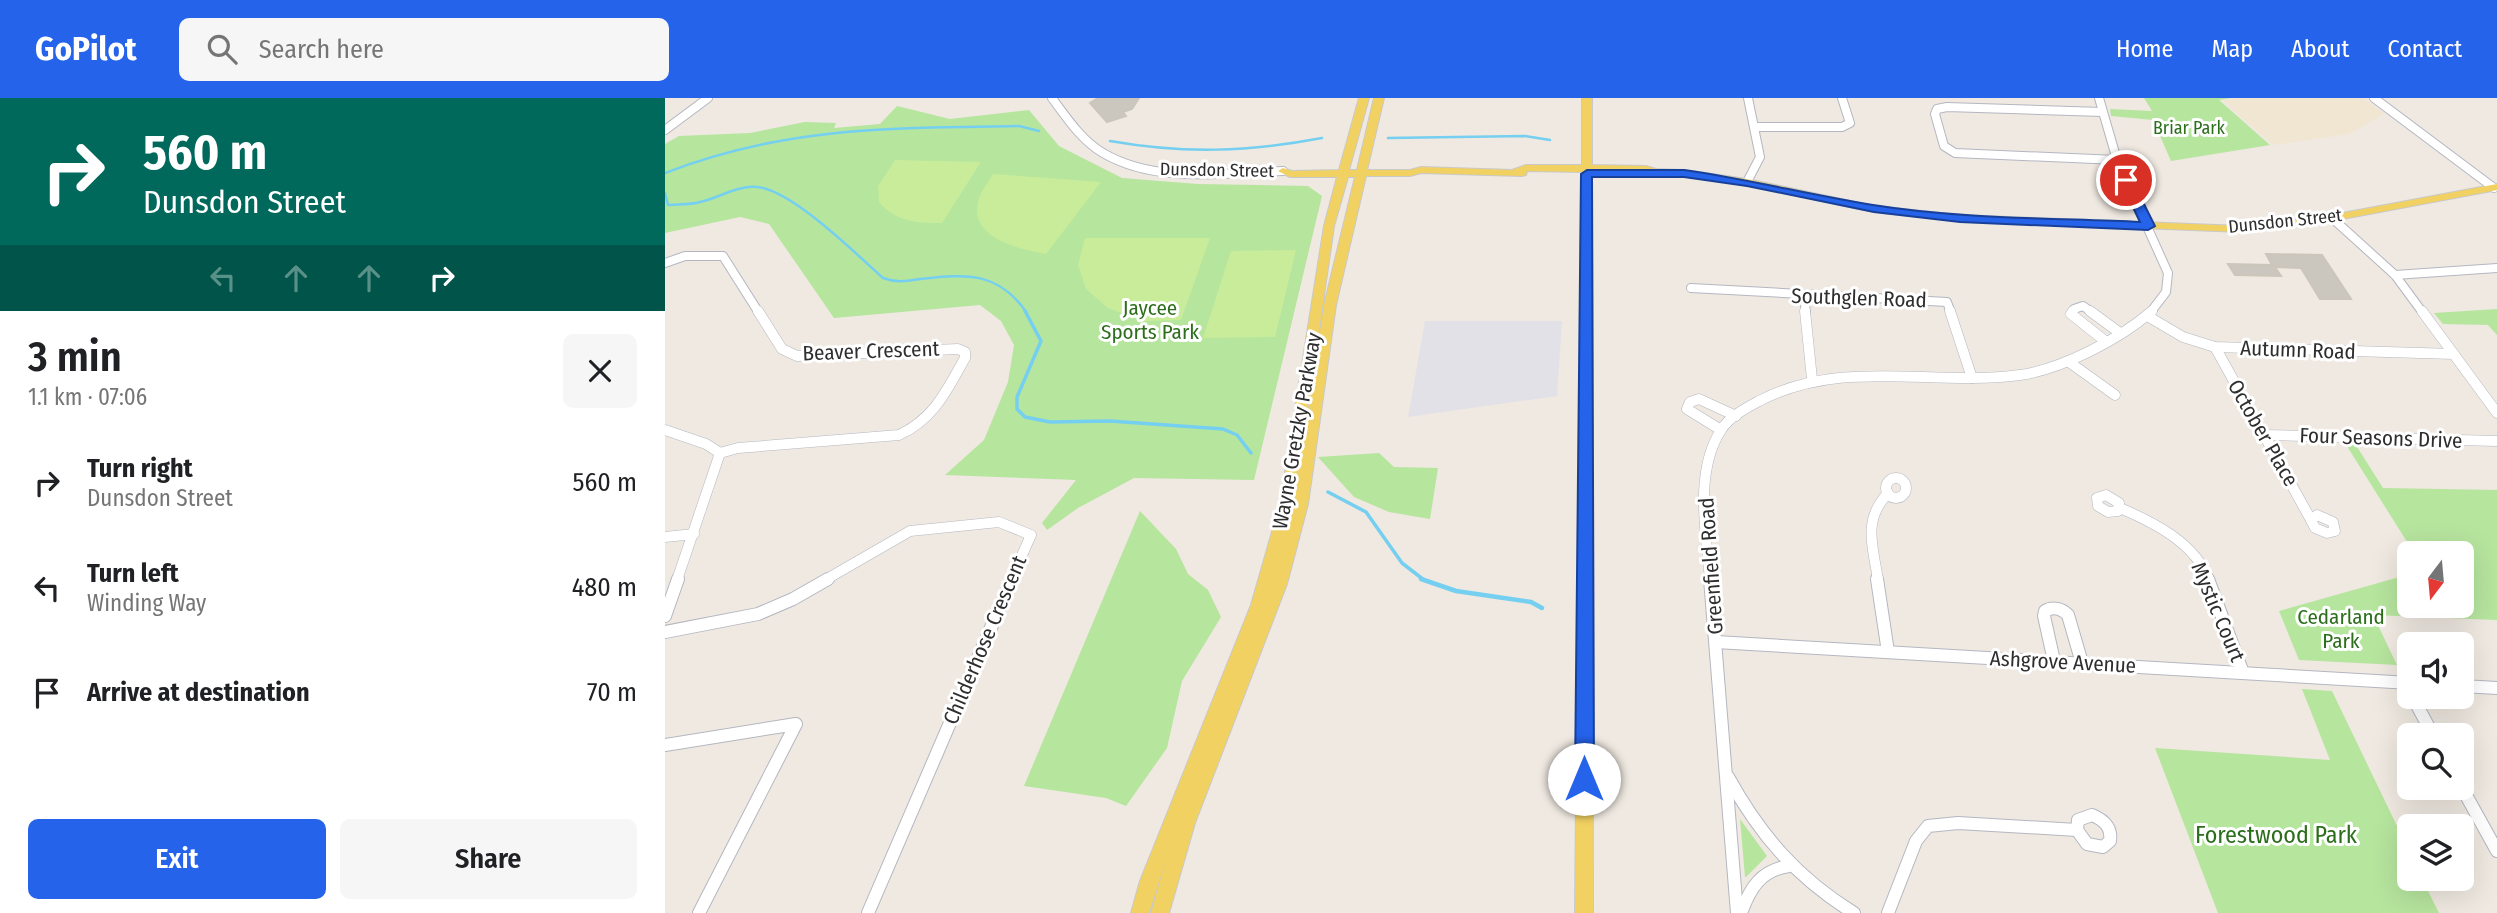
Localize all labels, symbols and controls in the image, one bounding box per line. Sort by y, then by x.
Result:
search box [179,18,669,81]
text: GoPilot [35,29,137,69]
icon: search [203,30,241,68]
text: Search here [259,34,384,65]
text: Home [2116,35,2173,63]
text: Map [2211,35,2253,63]
text: About [2291,35,2349,63]
text: Contact [2387,35,2462,63]
park label: Briar Park [2153,117,2226,139]
text: 560 m [143,123,267,182]
icon: right [28,126,119,217]
pin [2096,150,2156,210]
street label: Dunsdon Street [1160,158,1274,182]
icon: arrive [2107,161,2145,199]
text: Dunsdon Street [143,183,346,221]
street label: Dunsdon Street [2227,204,2343,238]
icon: left [204,259,242,297]
icon: ahead [277,259,315,297]
icon: ahead [350,259,388,297]
icon: right [423,259,461,297]
street label: Southglen Road [1791,283,1927,313]
park label: Jaycee Sports Park [1101,295,1199,345]
street label: Wayne Gretzky Parkway [1267,330,1327,531]
text: 3 min [28,332,122,382]
button: close [563,334,637,408]
street label: Autumn Road [2240,335,2356,365]
street label: Beaver Crescent [802,336,940,366]
street label: October Place [2222,375,2304,491]
text: 1.1 km · 07:06 [28,383,147,411]
street label: Four Seasons Drive [2299,422,2463,454]
text: Turn right [87,453,193,484]
icon: right [28,464,66,502]
text: 560 m [573,467,637,498]
text: Dunsdon Street [87,484,233,512]
street label: Greenfield Road [1693,497,1729,635]
north arrow [2397,541,2475,618]
map controls [2397,541,2474,891]
street label: Childerhose Crescent [938,552,1032,728]
text: Turn left [87,558,179,589]
street label: Mystic Court [2185,558,2251,666]
icon: left [28,569,66,607]
text: 480 m [572,572,637,603]
text: Winding Way [87,589,206,617]
park label: Cedarland Park [2297,604,2385,654]
button: sound [2397,632,2474,709]
street label: Ashgrove Avenue [1989,645,2137,679]
icon: arrive [28,674,66,712]
text: Arrive at destination [87,677,310,708]
text: 70 m [587,677,637,708]
button: search [2397,723,2474,800]
position arrow [1547,742,1621,816]
button: layers [2397,814,2474,891]
button: Exit [28,819,326,899]
button: Share [340,819,637,899]
park label: Forestwood Park [2195,821,2358,849]

